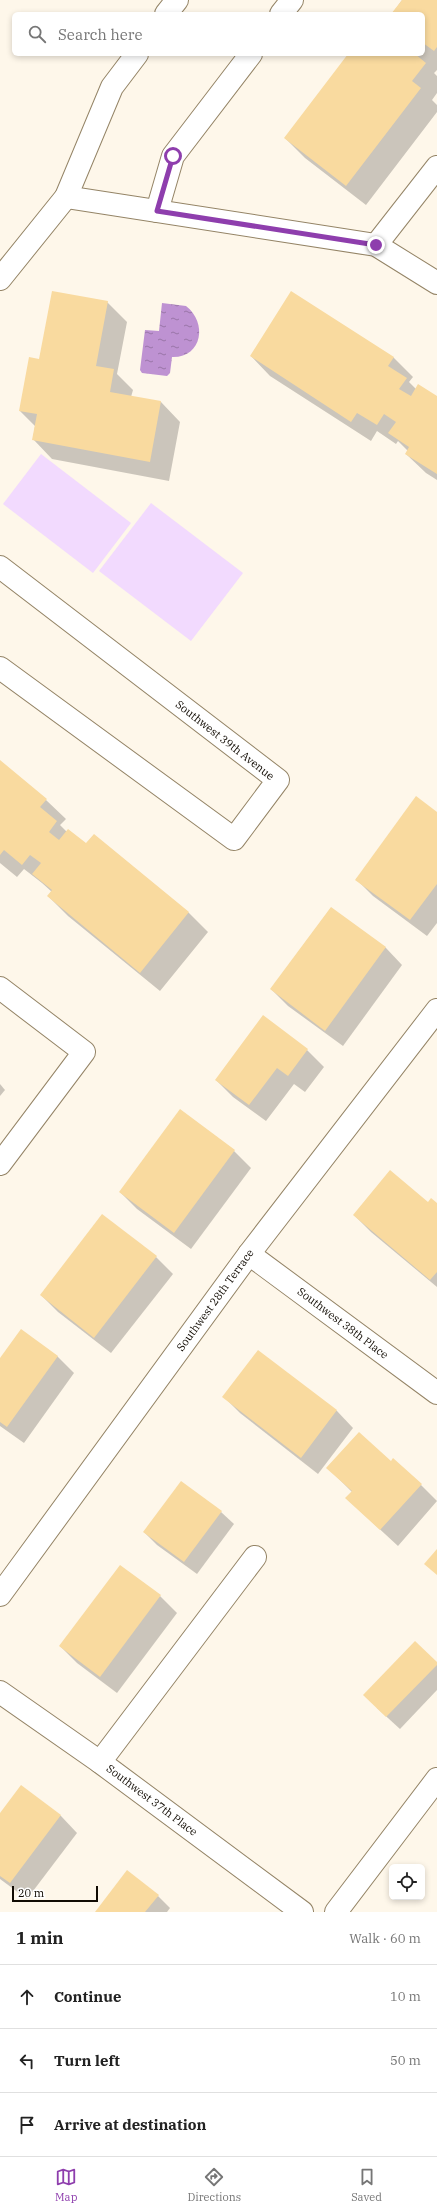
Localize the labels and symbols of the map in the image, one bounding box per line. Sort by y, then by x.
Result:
route start [164,147,182,165]
route end [367,236,385,254]
street label: Southwest 39th Avenue [173,697,277,783]
street label: Southwest 28th Terrace [173,1246,257,1354]
street label: Southwest 38th Place [295,1284,391,1362]
street label: Southwest 37th Place [104,1761,200,1839]
scale bar [12,1884,98,1903]

